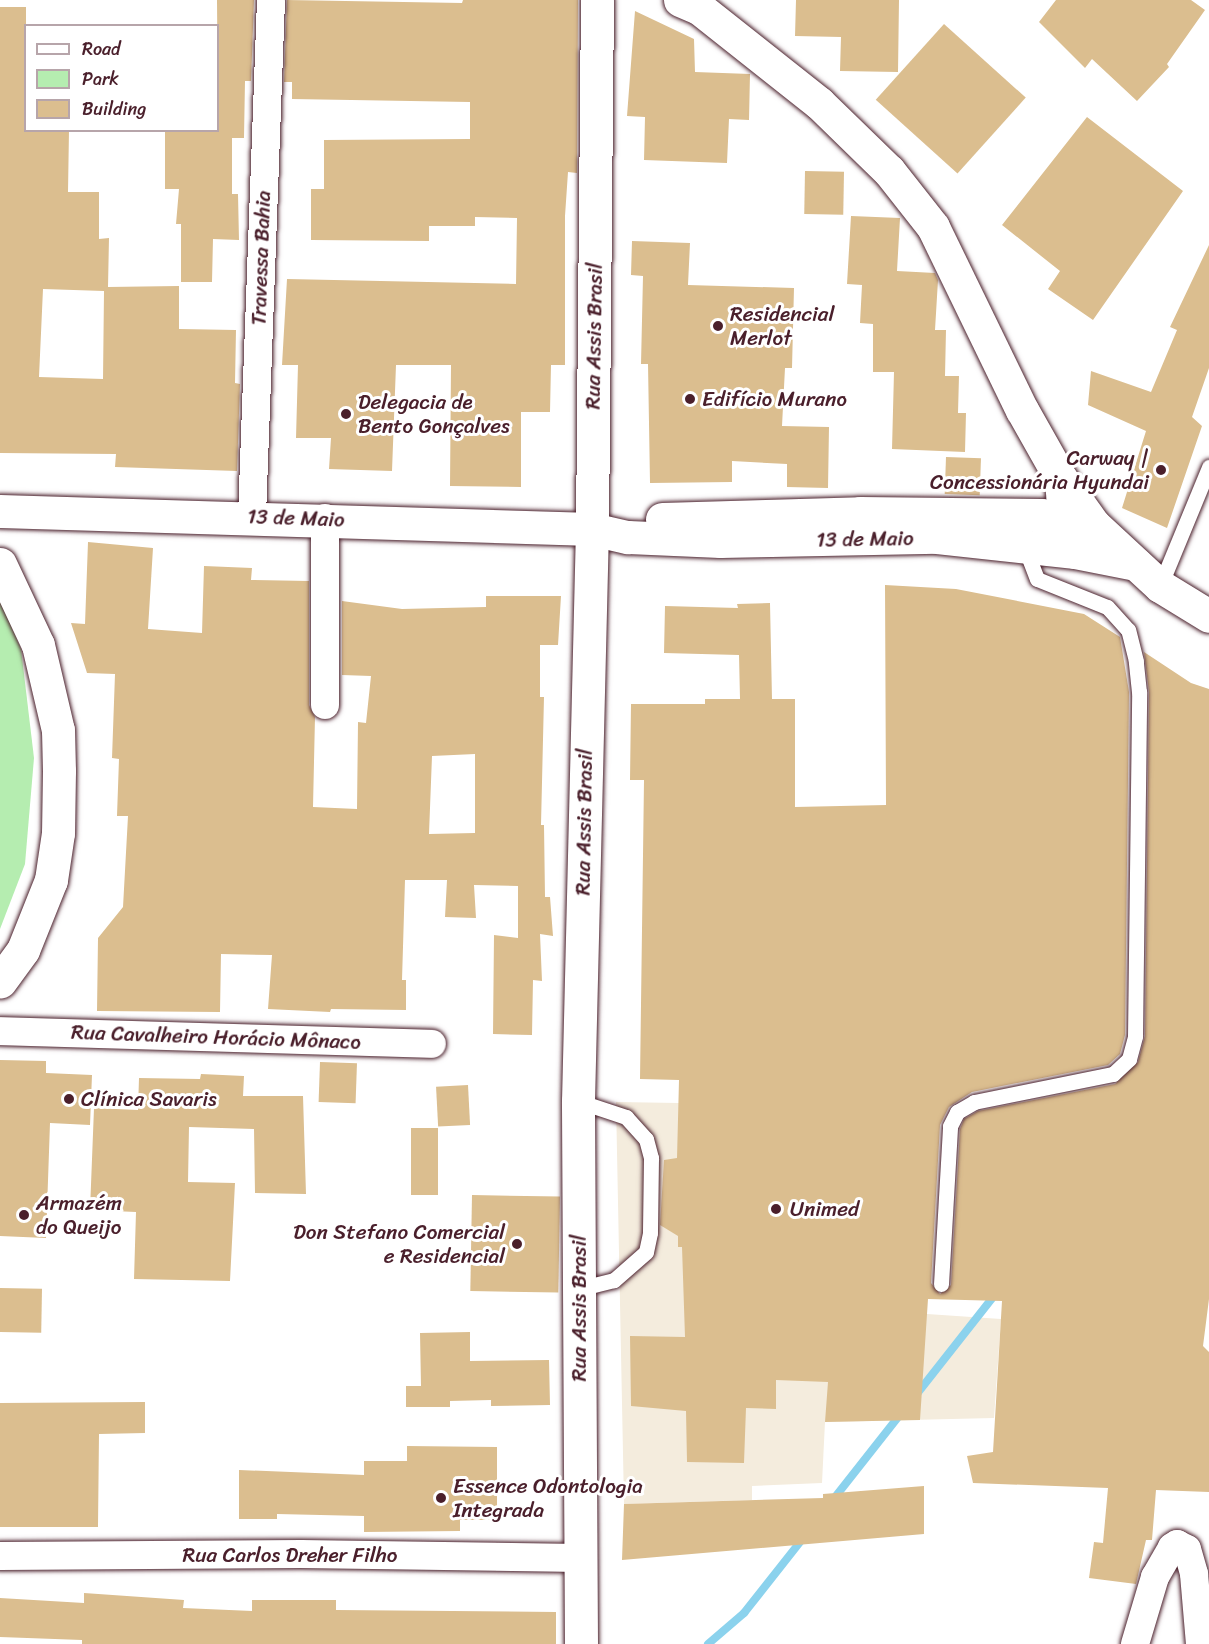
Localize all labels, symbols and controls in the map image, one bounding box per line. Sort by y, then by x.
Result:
legend [24,24,219,132]
text: Road [82,33,121,65]
text: Park [82,63,119,95]
text: Building [82,93,146,125]
street label: Travessa Bahia [246,190,276,326]
street label: Rua Assis Brasil [580,262,608,410]
place label: Residencial Merlot [730,301,834,351]
marker: Residencial Merlot [711,319,725,333]
place label: Edifício Murano [702,386,847,412]
place label: Delegacia de Bento Gonçalves [358,389,510,439]
marker: Edifício Murano [683,392,697,406]
marker: Delegacia de Bento Gonçalves [339,407,353,421]
place label: Carway | Concessionária Hyundai [930,445,1149,495]
marker: Carway | Concessionária Hyundai [1154,463,1168,477]
street label: 13 de Maio [247,504,345,532]
street label: 13 de Maio [816,526,914,552]
street label: Rua Assis Brasil [570,748,598,896]
street label: Rua Cavalheiro Horácio Mônaco [71,1019,361,1055]
place label: Clínica Savaris [81,1086,217,1112]
marker: Clínica Savaris [62,1092,76,1106]
place label: Armazém do Queijo [36,1190,122,1240]
place label: Unimed [790,1196,859,1222]
marker: Unimed [767,1200,785,1218]
marker: Armazém do Queijo [17,1208,31,1222]
place label: Don Stefano Comercial e Residencial [293,1219,505,1269]
street label: Rua Assis Brasil [566,1235,592,1381]
marker: Don Stefano Comercial e Residencial [510,1237,524,1251]
place label: Essence Odontologia Integrada [453,1473,642,1523]
marker: Essence Odontologia Integrada [434,1491,448,1505]
street label: Rua Carlos Dreher Filho [182,1542,398,1568]

